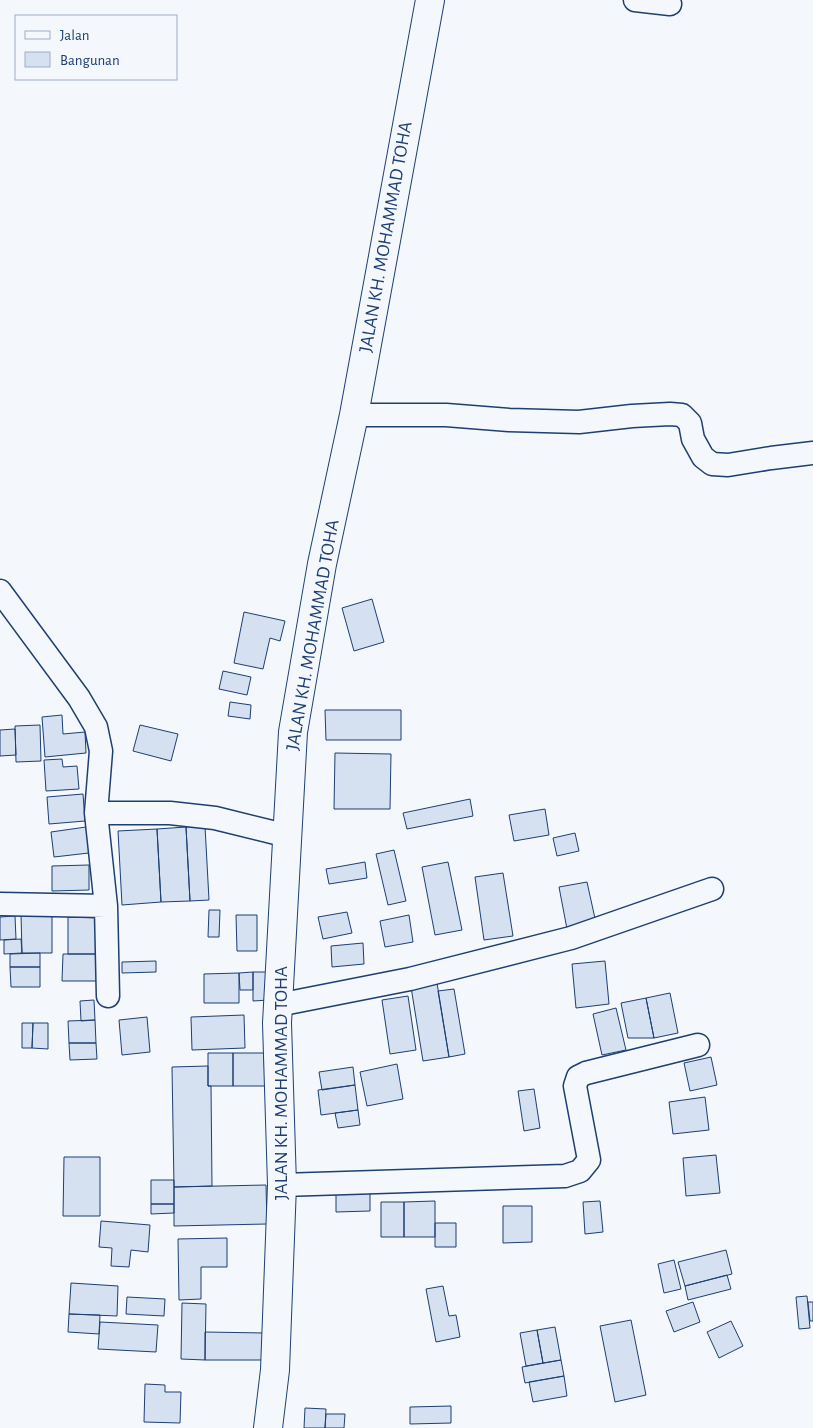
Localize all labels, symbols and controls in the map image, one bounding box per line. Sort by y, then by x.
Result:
legend [15,15,178,80]
text: Jalan [60,28,90,43]
text: Bangunan [60,53,120,68]
street label: JALAN KH. MOHAMMAD TOHA [356,120,416,354]
street label: JALAN KH. MOHAMMAD TOHA [283,518,343,752]
street label: JALAN KH. MOHAMMAD TOHA [272,966,291,1200]

